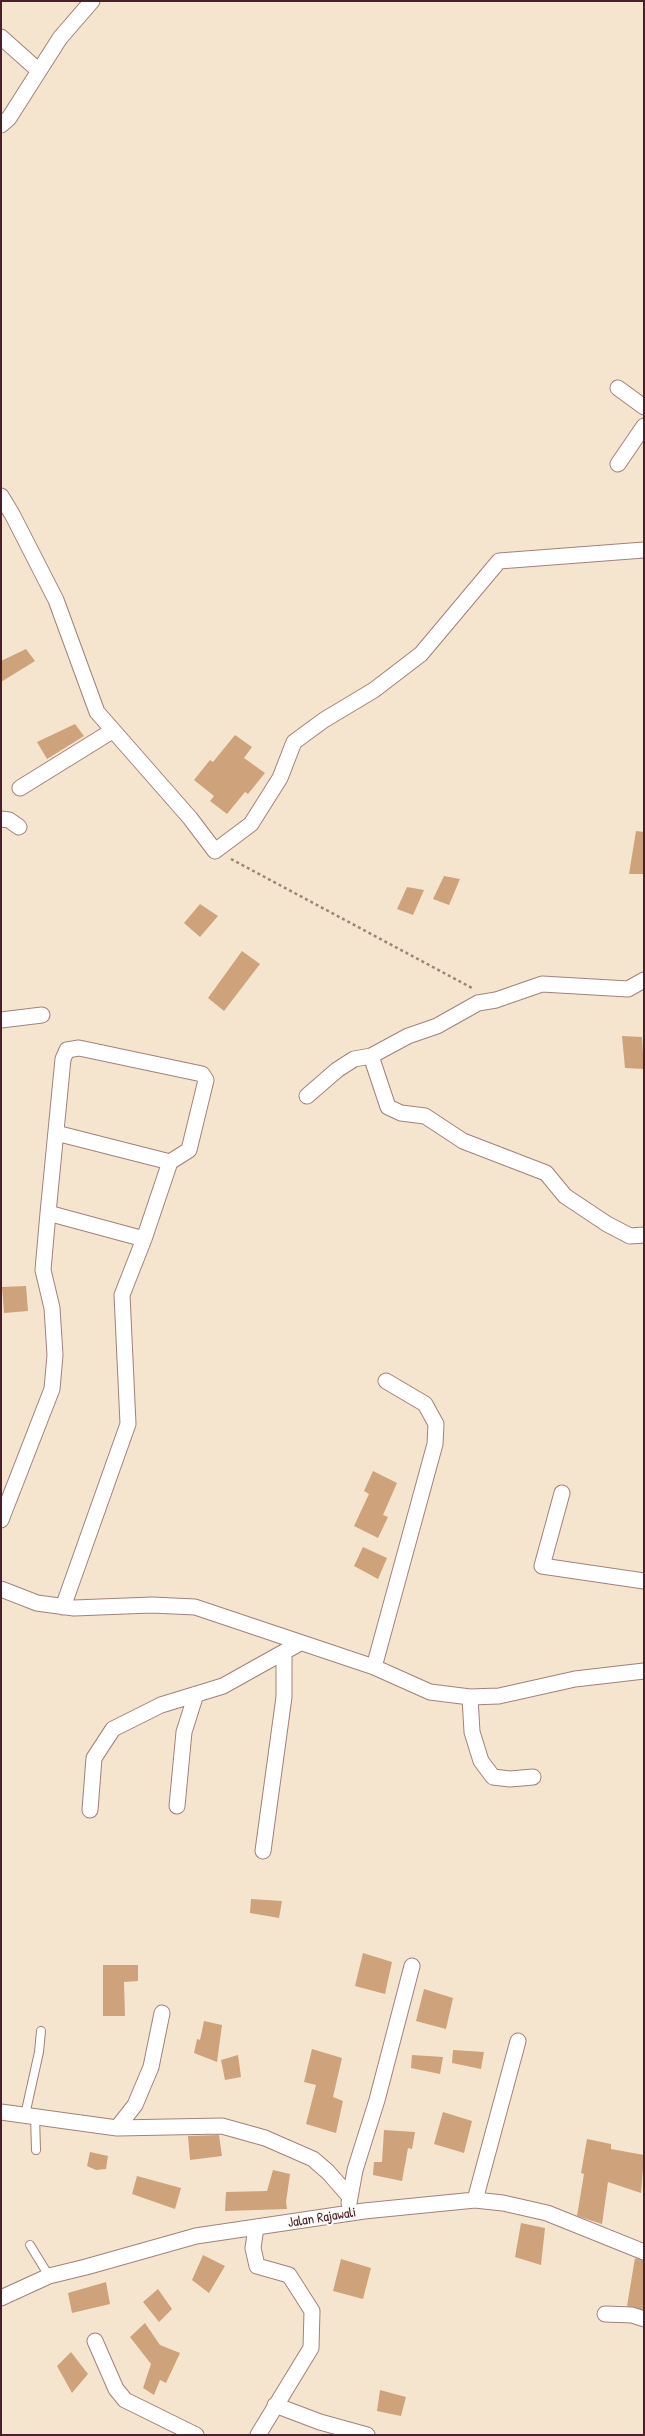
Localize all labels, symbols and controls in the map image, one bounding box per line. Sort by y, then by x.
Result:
street label: Jalan Rajawali [287,2204,357,2232]

